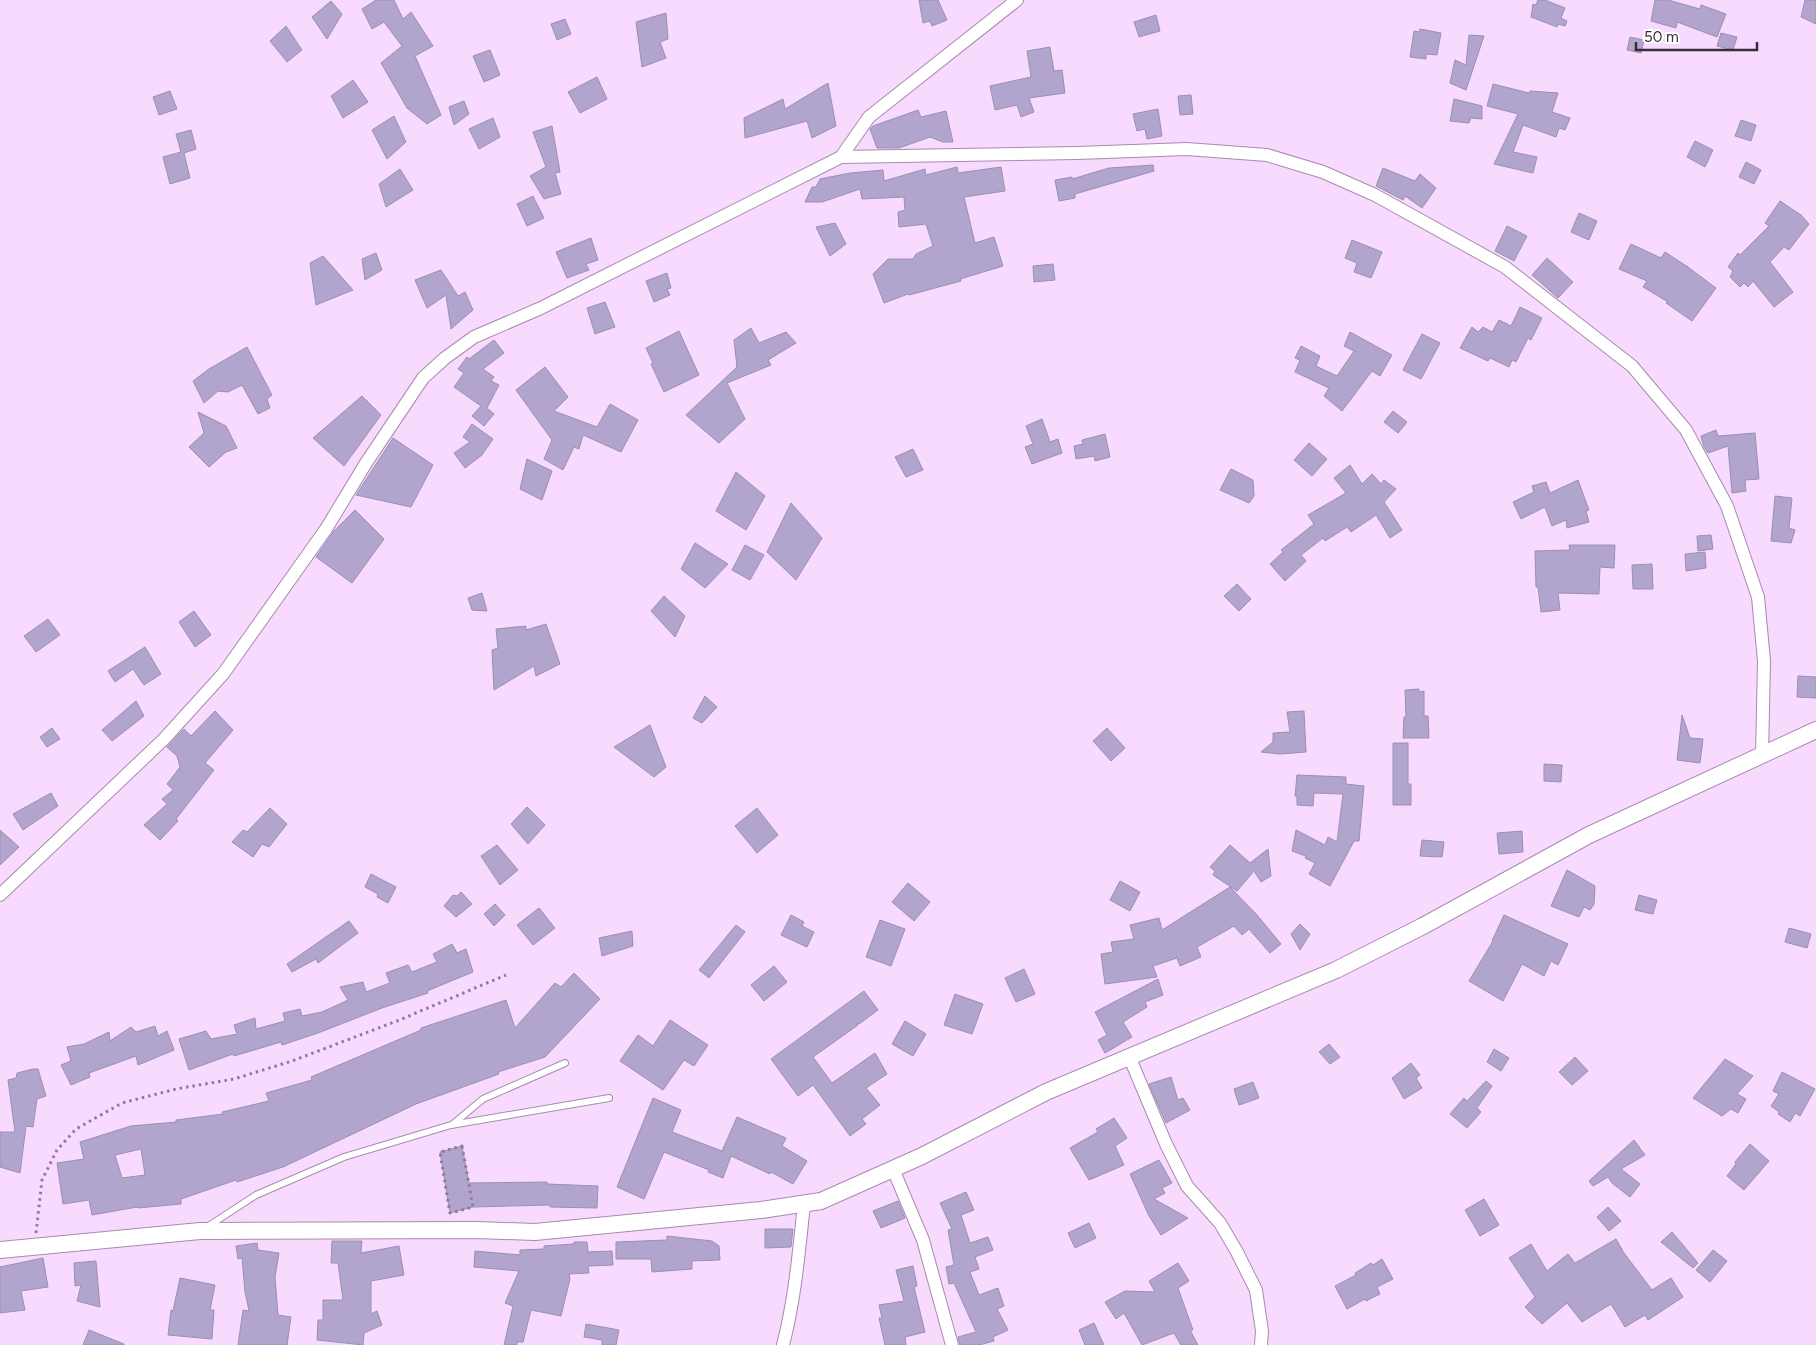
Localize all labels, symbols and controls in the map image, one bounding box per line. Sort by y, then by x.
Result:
scale bar [1636,20,1757,52]
text: 50 m [1644,28,1679,46]

